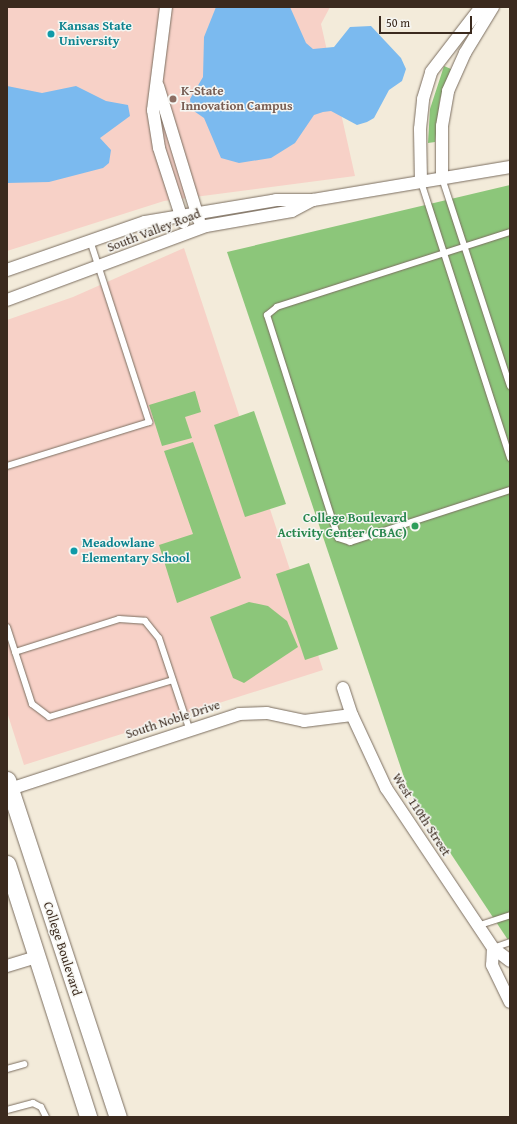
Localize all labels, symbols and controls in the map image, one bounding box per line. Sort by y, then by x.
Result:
scale bar [381,8,474,34]
text: 50 m [386,14,410,31]
place label: Kansas State University [59,19,132,50]
marker: Kansas State University [46,29,56,39]
place label: K-State Innovation Campus [181,84,292,115]
marker: K-State Innovation Campus [168,94,178,104]
street label: South Valley Road [105,206,203,256]
place label: College Boulevard Activity Center (CBAC) [277,511,407,542]
marker: College Boulevard Activity Center (CBAC) [410,521,420,531]
place label: Meadowlane Elementary School [82,536,190,567]
marker: Meadowlane Elementary School [69,546,79,556]
street label: South Noble Drive [124,697,222,743]
street label: West 110th Street [388,771,454,859]
street label: College Boulevard [39,900,85,998]

